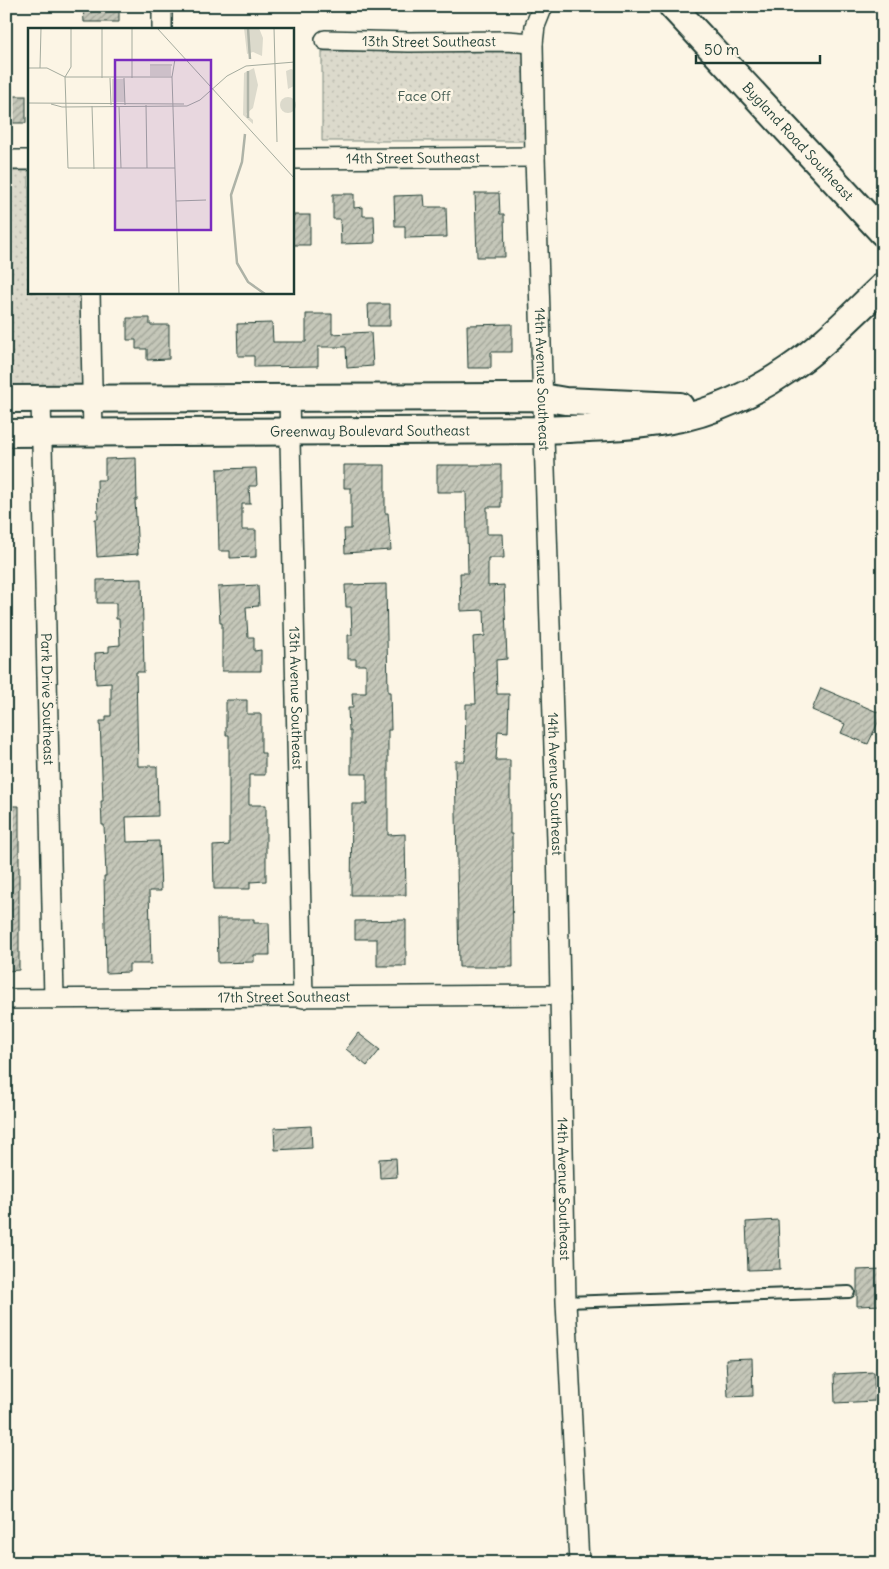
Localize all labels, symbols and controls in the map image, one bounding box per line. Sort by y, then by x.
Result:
inset map [28,28,294,294]
street label: 13th Street Southeast [362,32,496,51]
scale bar [696,32,820,64]
text: 50 m [704,40,739,59]
street label: Bygland Road Southeast [739,79,858,205]
park label: Face Off [398,87,451,105]
street label: 14th Street Southeast [346,148,480,168]
street label: 14th Avenue Southeast [531,307,553,451]
street label: Greenway Boulevard Southeast [270,421,470,441]
street label: 13th Avenue Southeast [285,626,307,770]
street label: Park Drive Southeast [37,633,58,765]
street label: 14th Avenue Southeast [544,712,566,856]
street label: 17th Street Southeast [218,988,351,1006]
street label: 14th Avenue Southeast [553,1117,574,1261]

